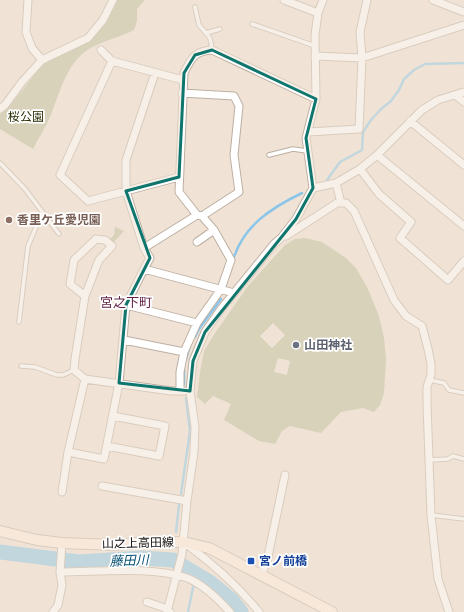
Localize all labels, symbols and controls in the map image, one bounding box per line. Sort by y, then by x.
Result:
park label: 桜公園 [8,109,44,124]
place label: 香里ケ丘愛児園 [17,212,101,227]
marker: 香里ケ丘愛児園 [4,215,14,225]
district label: 宮之下町 [100,294,152,311]
place label: 山田神社 [304,337,352,352]
marker: 山田神社 [291,340,301,350]
street label: 山之上高田線 [102,534,174,551]
water label: 藤田川 [109,551,151,570]
place label: 宮ノ前橋 [259,553,308,568]
marker: 宮ノ前橋 [246,556,256,566]

